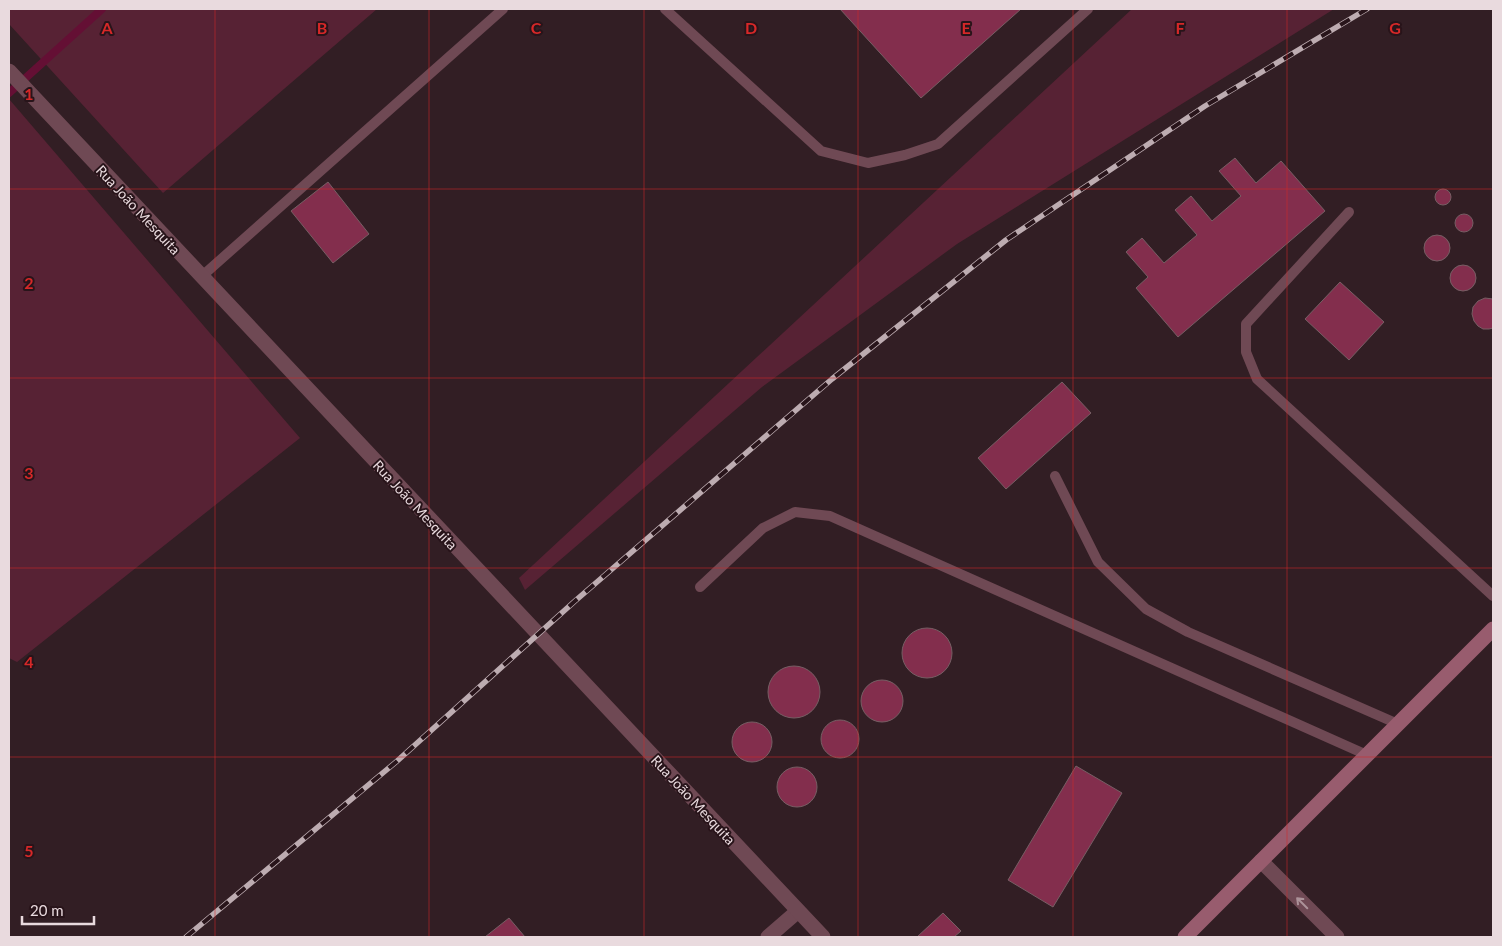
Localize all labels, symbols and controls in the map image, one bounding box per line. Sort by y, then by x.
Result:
text: A [100,18,113,37]
text: B [317,18,327,37]
text: C [531,18,542,37]
text: D [745,18,757,37]
text: E [961,18,971,37]
text: F [1175,18,1185,37]
text: G [1389,18,1401,37]
text: 1 [24,84,34,103]
street label: Rua João Mesquita [93,162,184,258]
text: 2 [24,273,34,292]
street label: Rua João Mesquita [370,457,461,553]
text: 3 [24,463,34,482]
text: 4 [24,652,34,671]
street label: Rua João Mesquita [648,752,739,848]
text: 5 [24,841,34,860]
scale bar [22,894,95,926]
one-way arrow [1296,897,1308,909]
text: 20 m [30,901,64,919]

